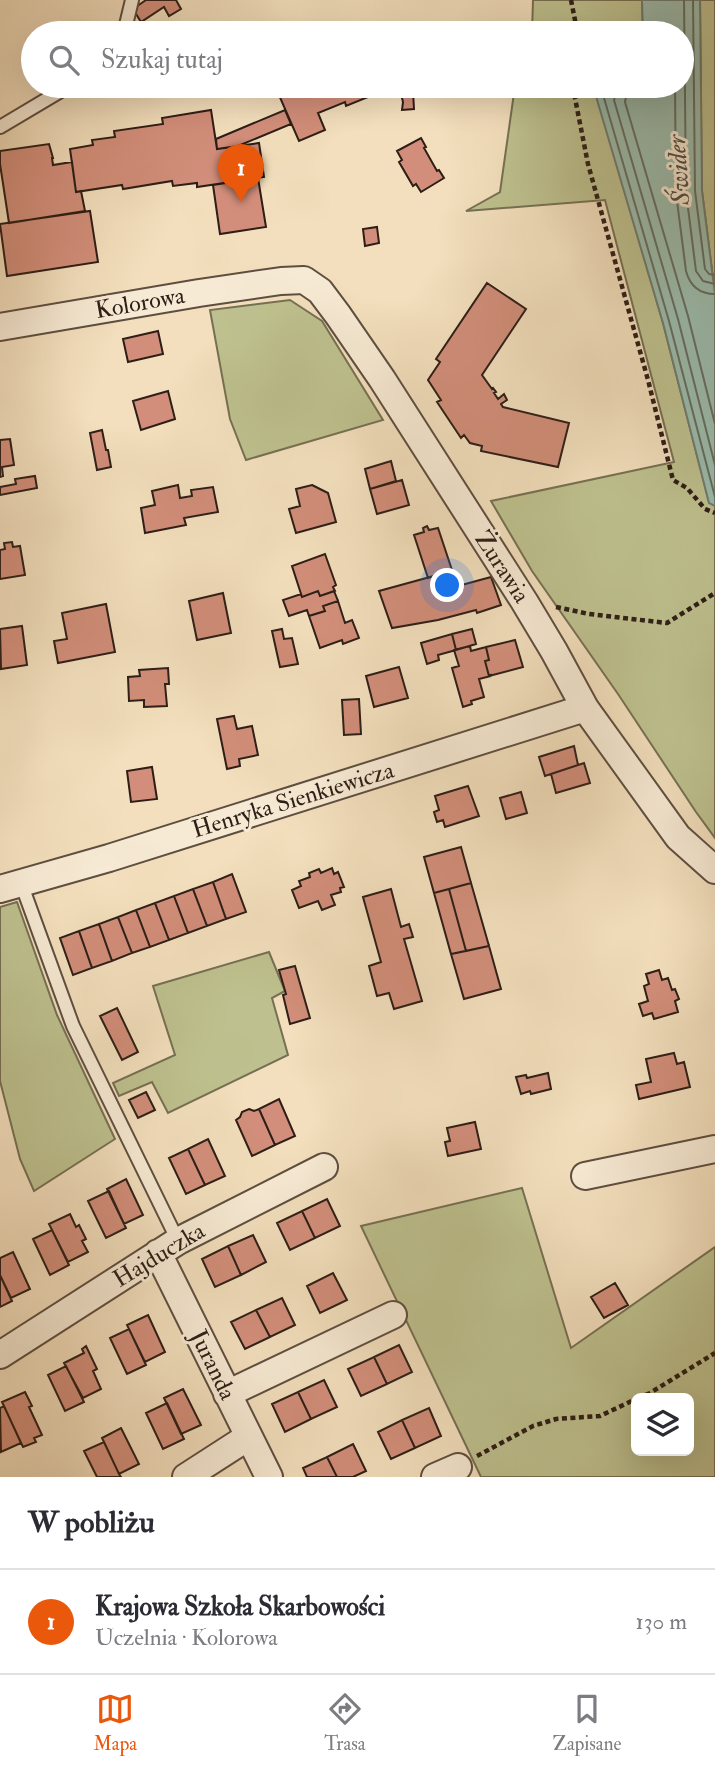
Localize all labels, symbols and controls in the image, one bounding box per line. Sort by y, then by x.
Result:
search box [21,21,694,98]
icon: search [45,41,83,79]
text: Szukaj tutaj [101,44,223,76]
water label: Świder [658,132,697,207]
pin: 1 [218,144,264,202]
street label: Kolorowa [93,280,188,326]
street label: Żurawia [467,524,538,610]
your location [430,568,464,602]
street label: Henryka Sienkiewicza [188,754,399,845]
street label: Hajduczka [107,1215,212,1294]
street label: Juranda [182,1324,244,1406]
map controls [631,1393,694,1456]
button: layers [631,1393,694,1456]
text: W pobliżu [28,1504,155,1541]
text: Krajowa Szkoła Skarbowości [95,1591,385,1623]
text: 1 [47,1607,55,1636]
text: 130 m [635,1607,687,1636]
text: Uczelnia · Kolorowa [95,1623,278,1652]
tab: Mapa [94,1690,137,1756]
tab: Trasa [324,1690,366,1756]
tab: Zapisane [553,1690,621,1756]

